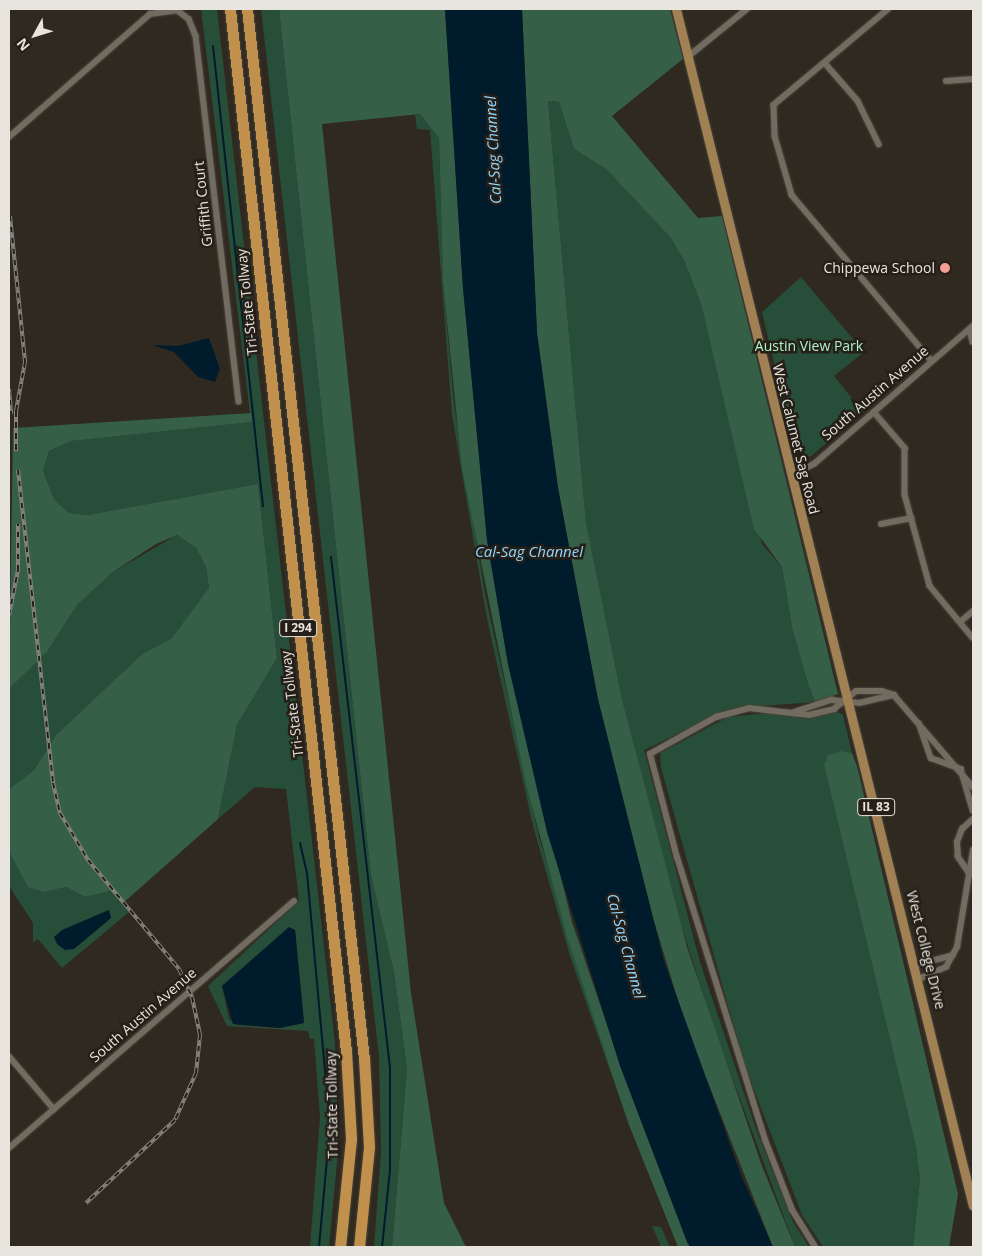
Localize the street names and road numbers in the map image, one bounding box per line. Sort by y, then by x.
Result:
street label: Griffith Court [190,160,216,248]
street label: Tri-State Tollway [233,248,261,356]
street label: South Austin Avenue [818,342,932,444]
street label: West Calumet Sag Road [769,362,823,516]
road number: I 294 [278,618,318,638]
street label: Tri-State Tollway [277,650,307,758]
road number: IL 83 [856,798,896,816]
street label: West College Drive [903,889,949,1011]
street label: South Austin Avenue [86,964,200,1066]
street label: Tri-State Tollway [323,1051,341,1159]

